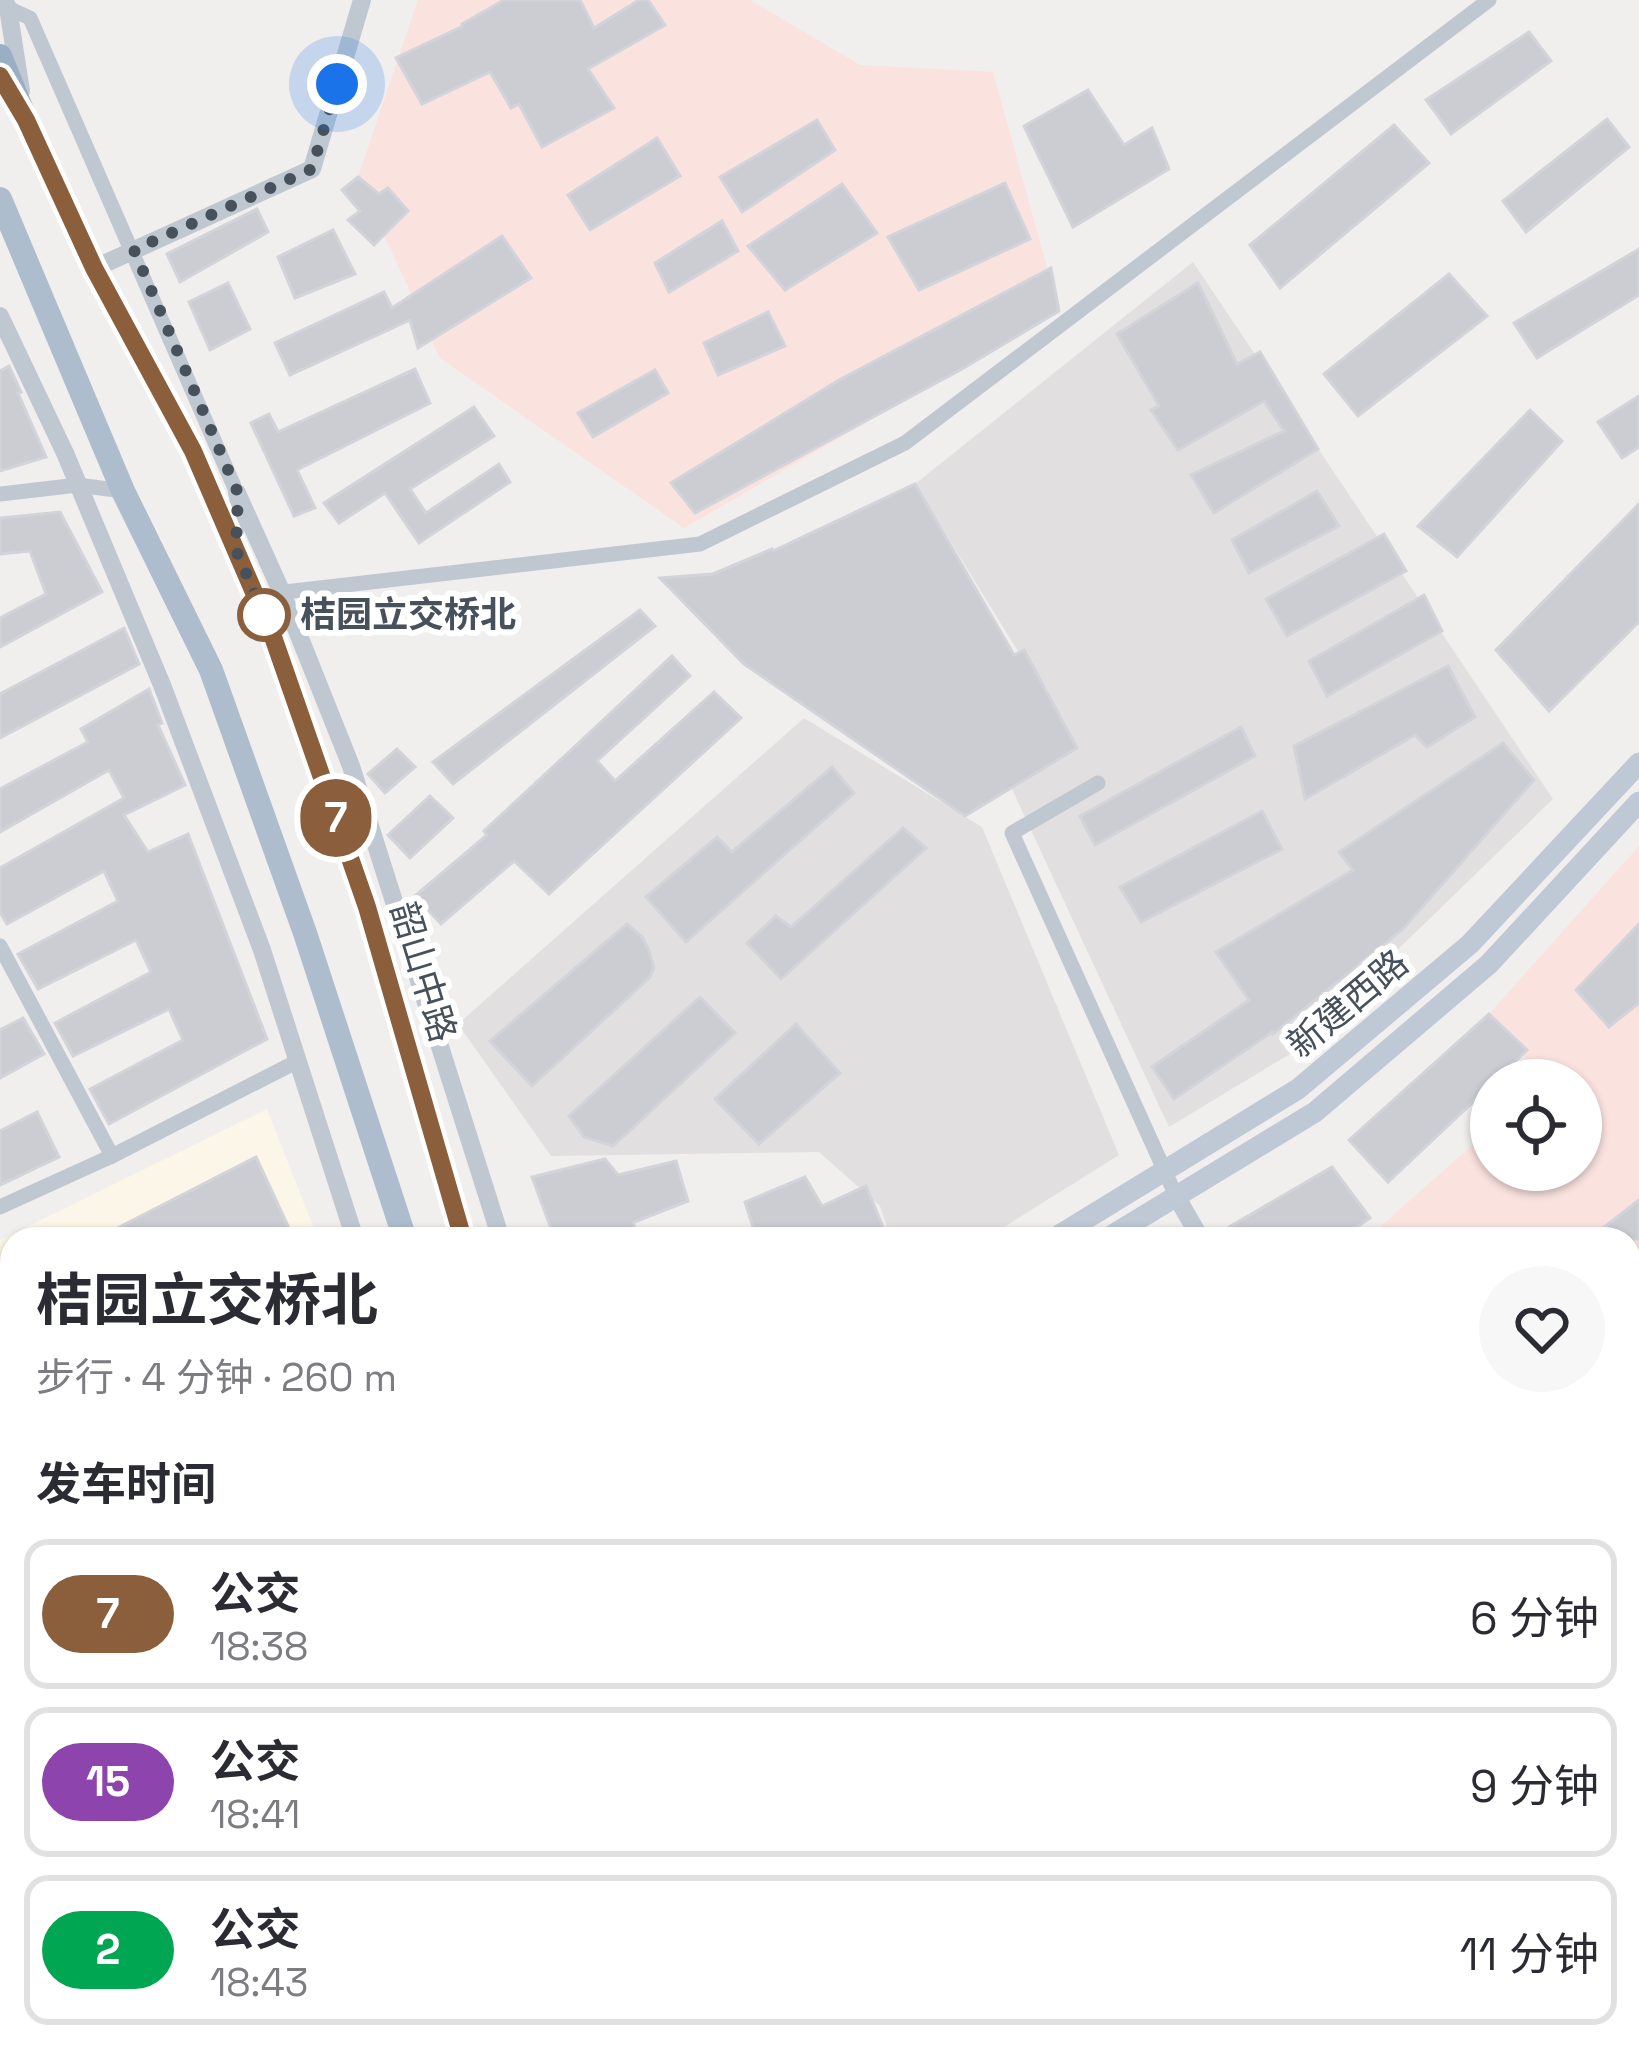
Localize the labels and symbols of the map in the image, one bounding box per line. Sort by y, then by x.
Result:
your location [307,54,367,114]
marker: 桔园立交桥北 [239,590,289,640]
place label: 桔园立交桥北 [300,592,516,638]
line badge: 7 [297,779,375,857]
street label: 韶山中路 [380,896,466,1048]
street label: 新建西路 [1278,940,1418,1068]

